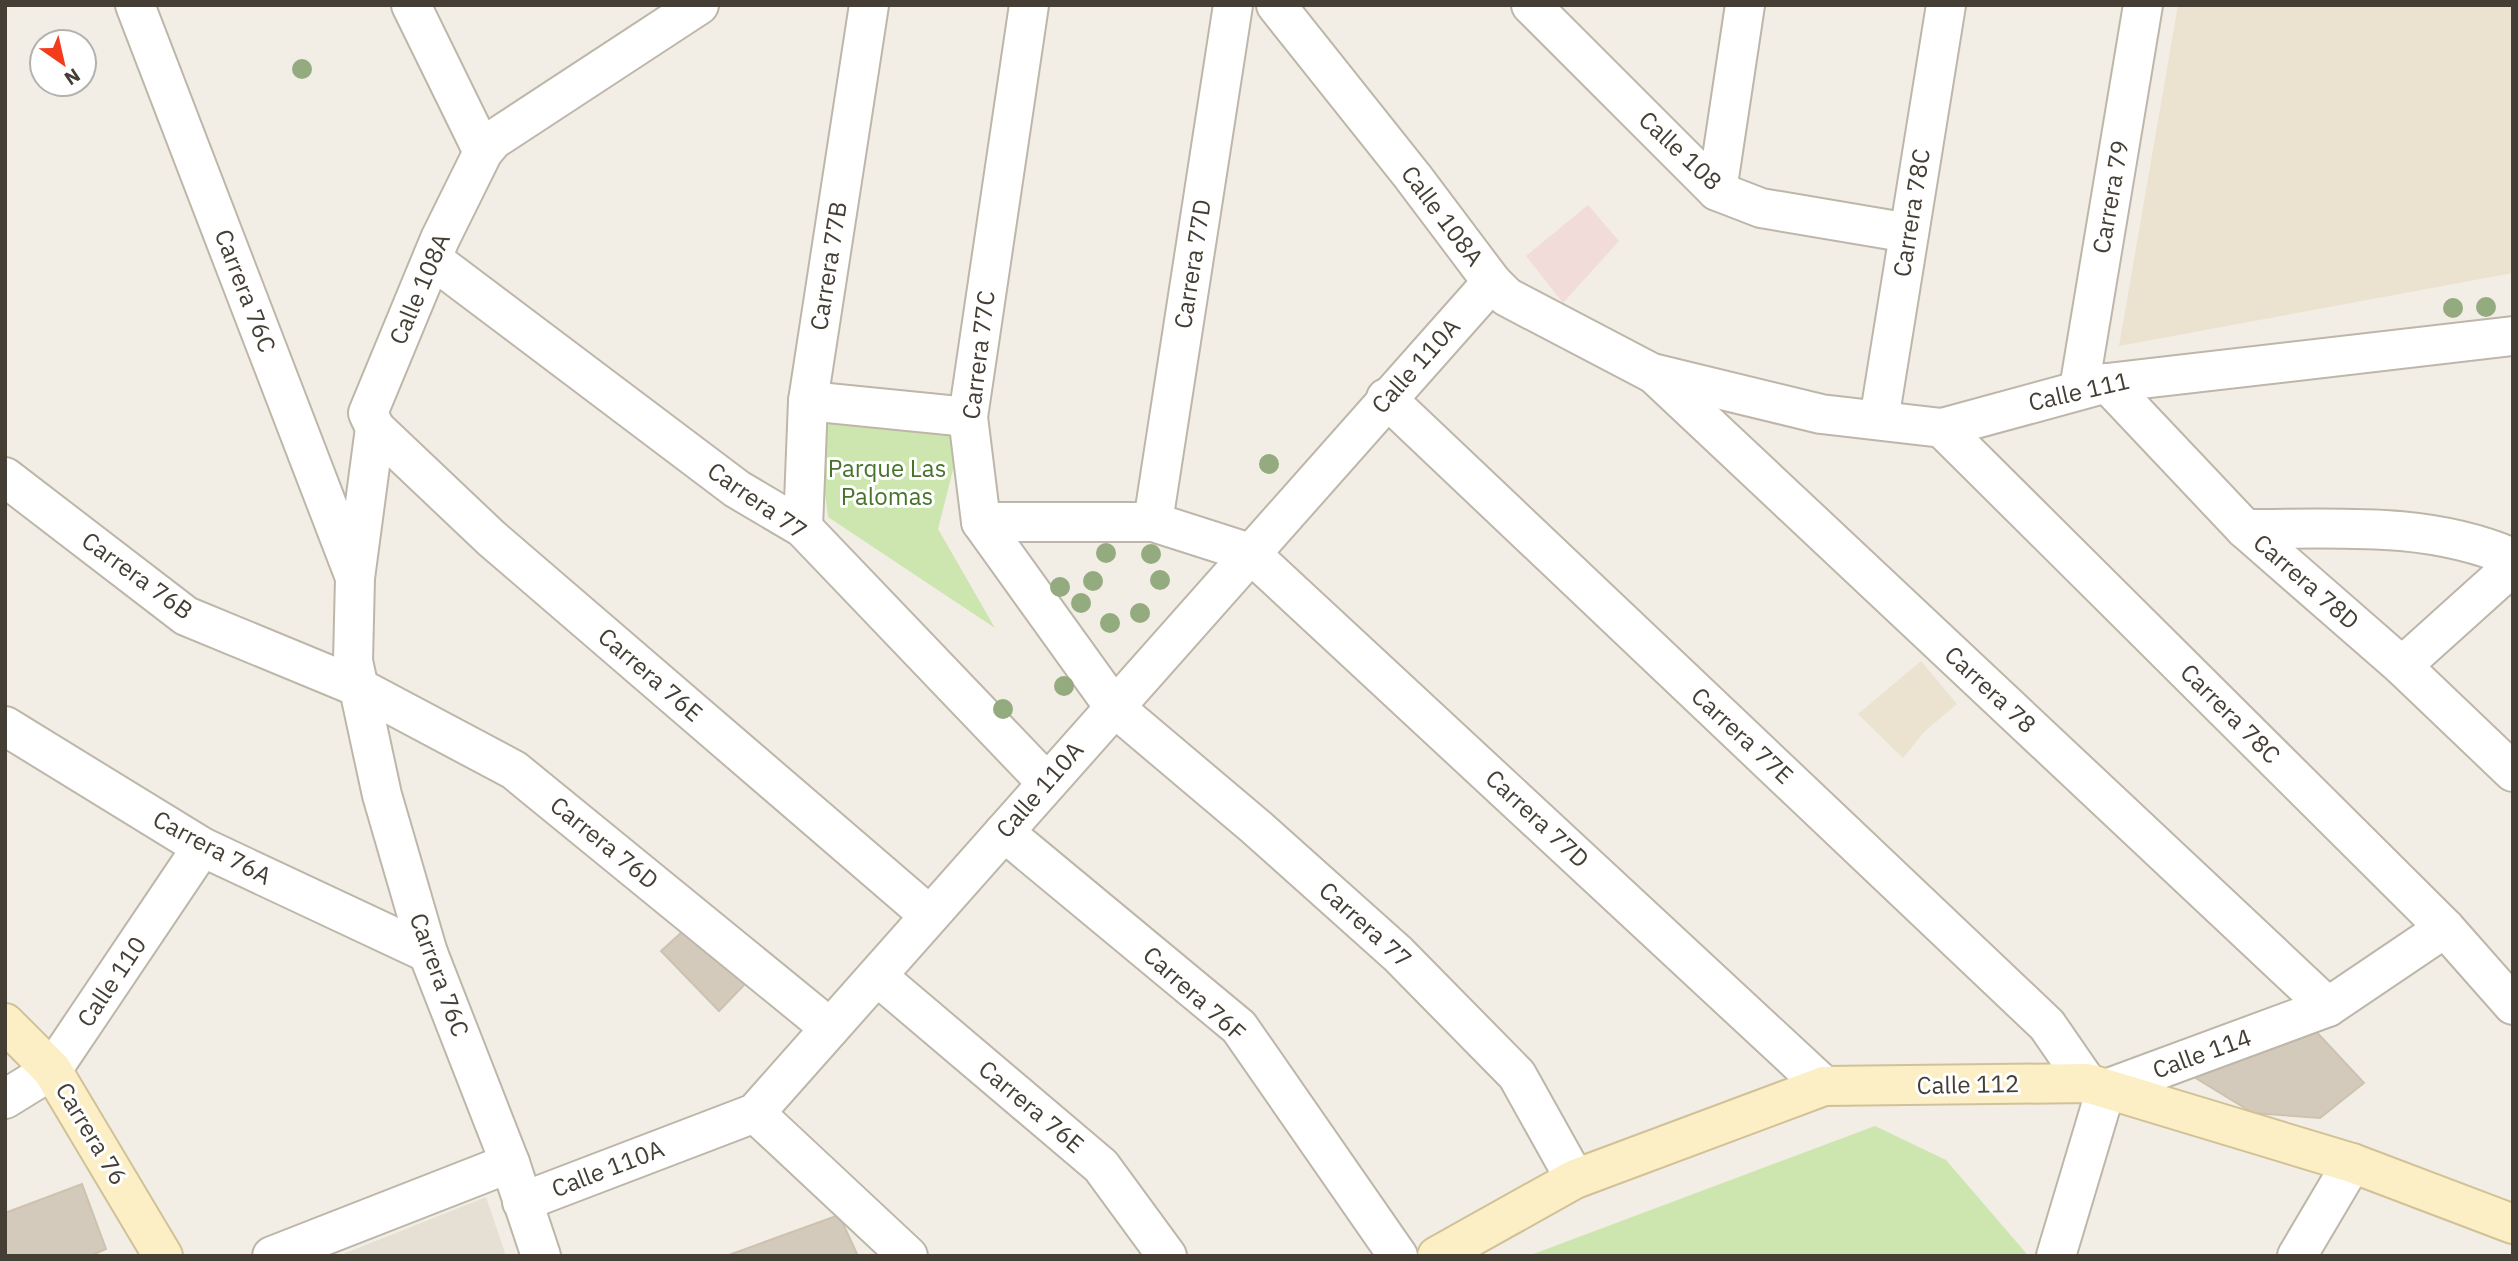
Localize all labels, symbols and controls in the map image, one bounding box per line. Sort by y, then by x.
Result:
north arrow [28,28,98,98]
text: N [60,63,85,91]
street label: Calle 108 [1632,104,1729,197]
street label: Carrera 79 [2084,138,2136,256]
street label: Carrera 78C [1885,146,1937,279]
street label: Calle 108A [1394,159,1491,272]
street label: Carrera 77D [1166,197,1218,331]
street label: Carrera 77B [802,199,854,333]
street label: Carrera 76C [208,225,284,357]
street label: Calle 108A [381,228,457,349]
street label: Carrera 77C [954,289,1002,421]
street label: Calle 110A [1364,311,1467,420]
street label: Calle 111 [2025,364,2132,418]
park label: Parque Las Palomas [828,452,946,512]
street label: Carrera 77 [702,454,814,546]
street label: Carrera 76B [76,524,200,626]
street label: Carrera 78D [2247,526,2366,636]
street label: Carrera 76E [592,620,710,728]
street label: Carrera 78 [1938,639,2043,740]
street label: Carrera 78C [2174,656,2288,770]
street label: Carrera 77E [1685,680,1801,791]
street label: Calle 110A [988,734,1090,844]
street label: Carrera 77D [1479,762,1596,874]
street label: Carrera 76D [544,789,665,896]
street label: Carrera 76A [148,803,277,892]
street label: Carrera 77 [1312,874,1419,974]
street label: Carrera 76C [403,908,477,1041]
street label: Calle 110 [69,930,153,1033]
street label: Carrera 76F [1136,939,1253,1048]
street label: Calle 114 [2148,1020,2255,1086]
street label: Carrera 76E [972,1053,1091,1160]
street label: Calle 112 [1916,1067,2020,1101]
street label: Carrera 76 [49,1076,135,1191]
street label: Calle 110A [547,1132,669,1204]

